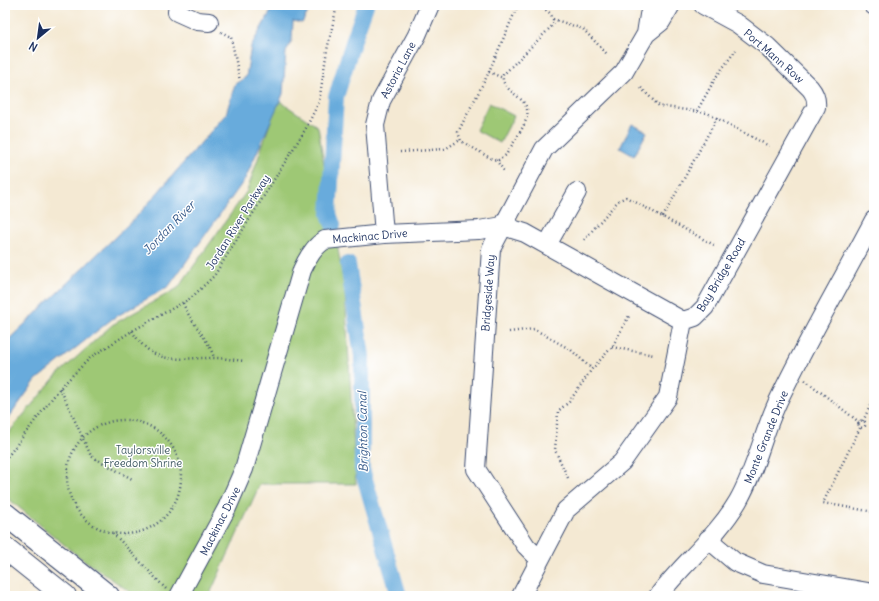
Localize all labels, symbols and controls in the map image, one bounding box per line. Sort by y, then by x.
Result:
north arrow [18,18,58,58]
street label: Port Mann Row [741,26,807,86]
text: N [26,39,40,55]
street label: Astoria Lane [377,39,419,101]
street label: Jordan River Parkway [203,172,273,272]
water label: Jordan River [139,196,199,258]
street label: Mackinac Drive [332,226,408,246]
street label: Bay Bridge Road [694,235,749,314]
street label: Bridgeside Way [478,254,498,332]
street label: Monte Grande Drive [741,388,791,486]
water label: Brighton Canal [354,389,371,472]
park label: Taylorsville Freedom Shrine [104,443,182,470]
street label: Mackinac Drive [197,484,243,558]

